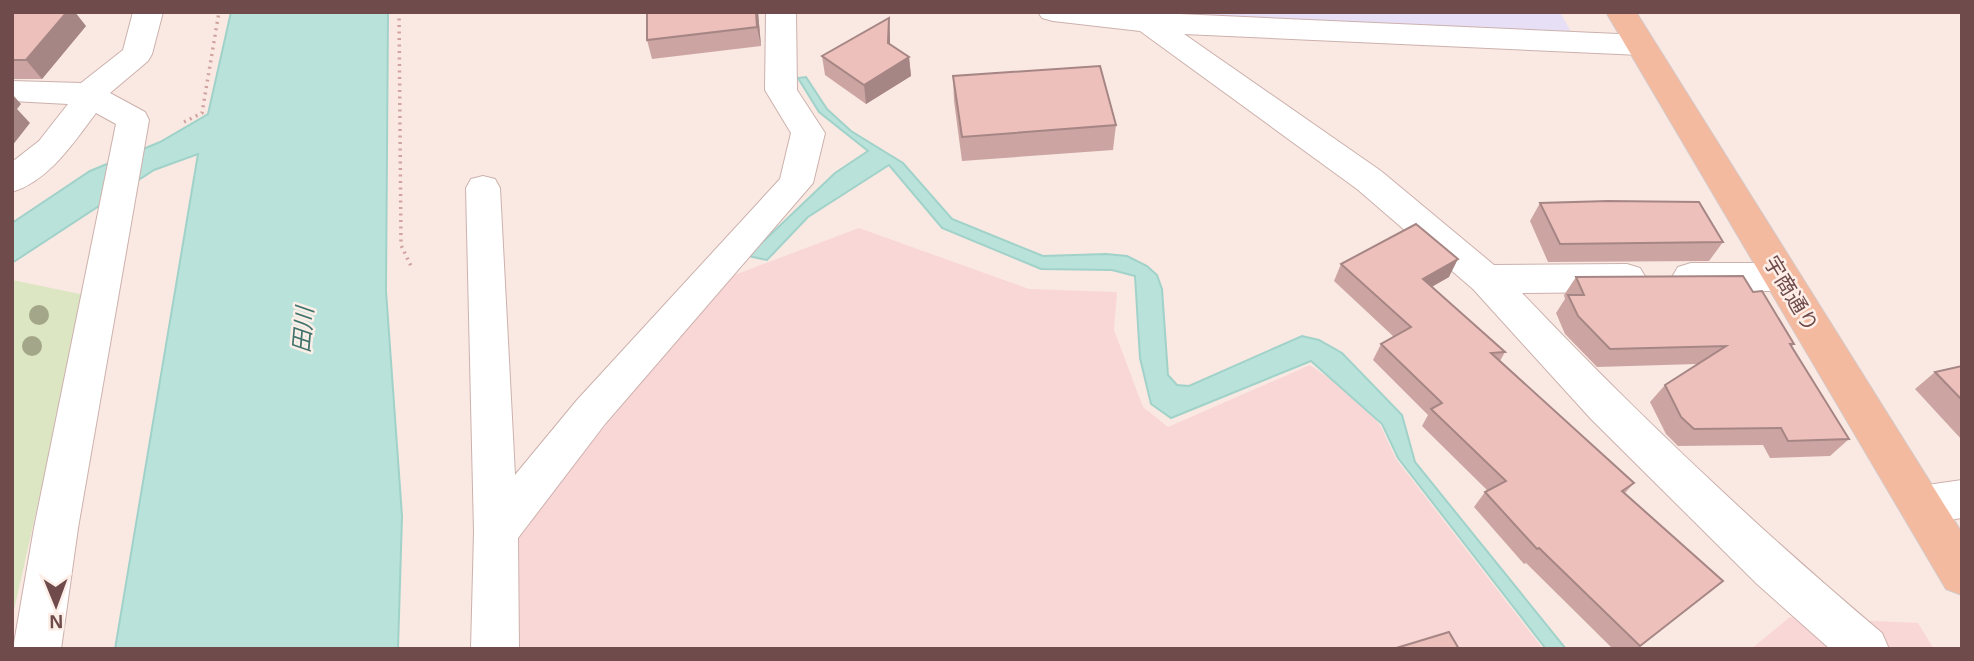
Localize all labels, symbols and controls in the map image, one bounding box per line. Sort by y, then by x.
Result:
street label: 宇商通り [1760,252,1823,336]
water label: 田川 [288,303,318,354]
north arrow [21,570,91,640]
text: N [49,611,63,632]

